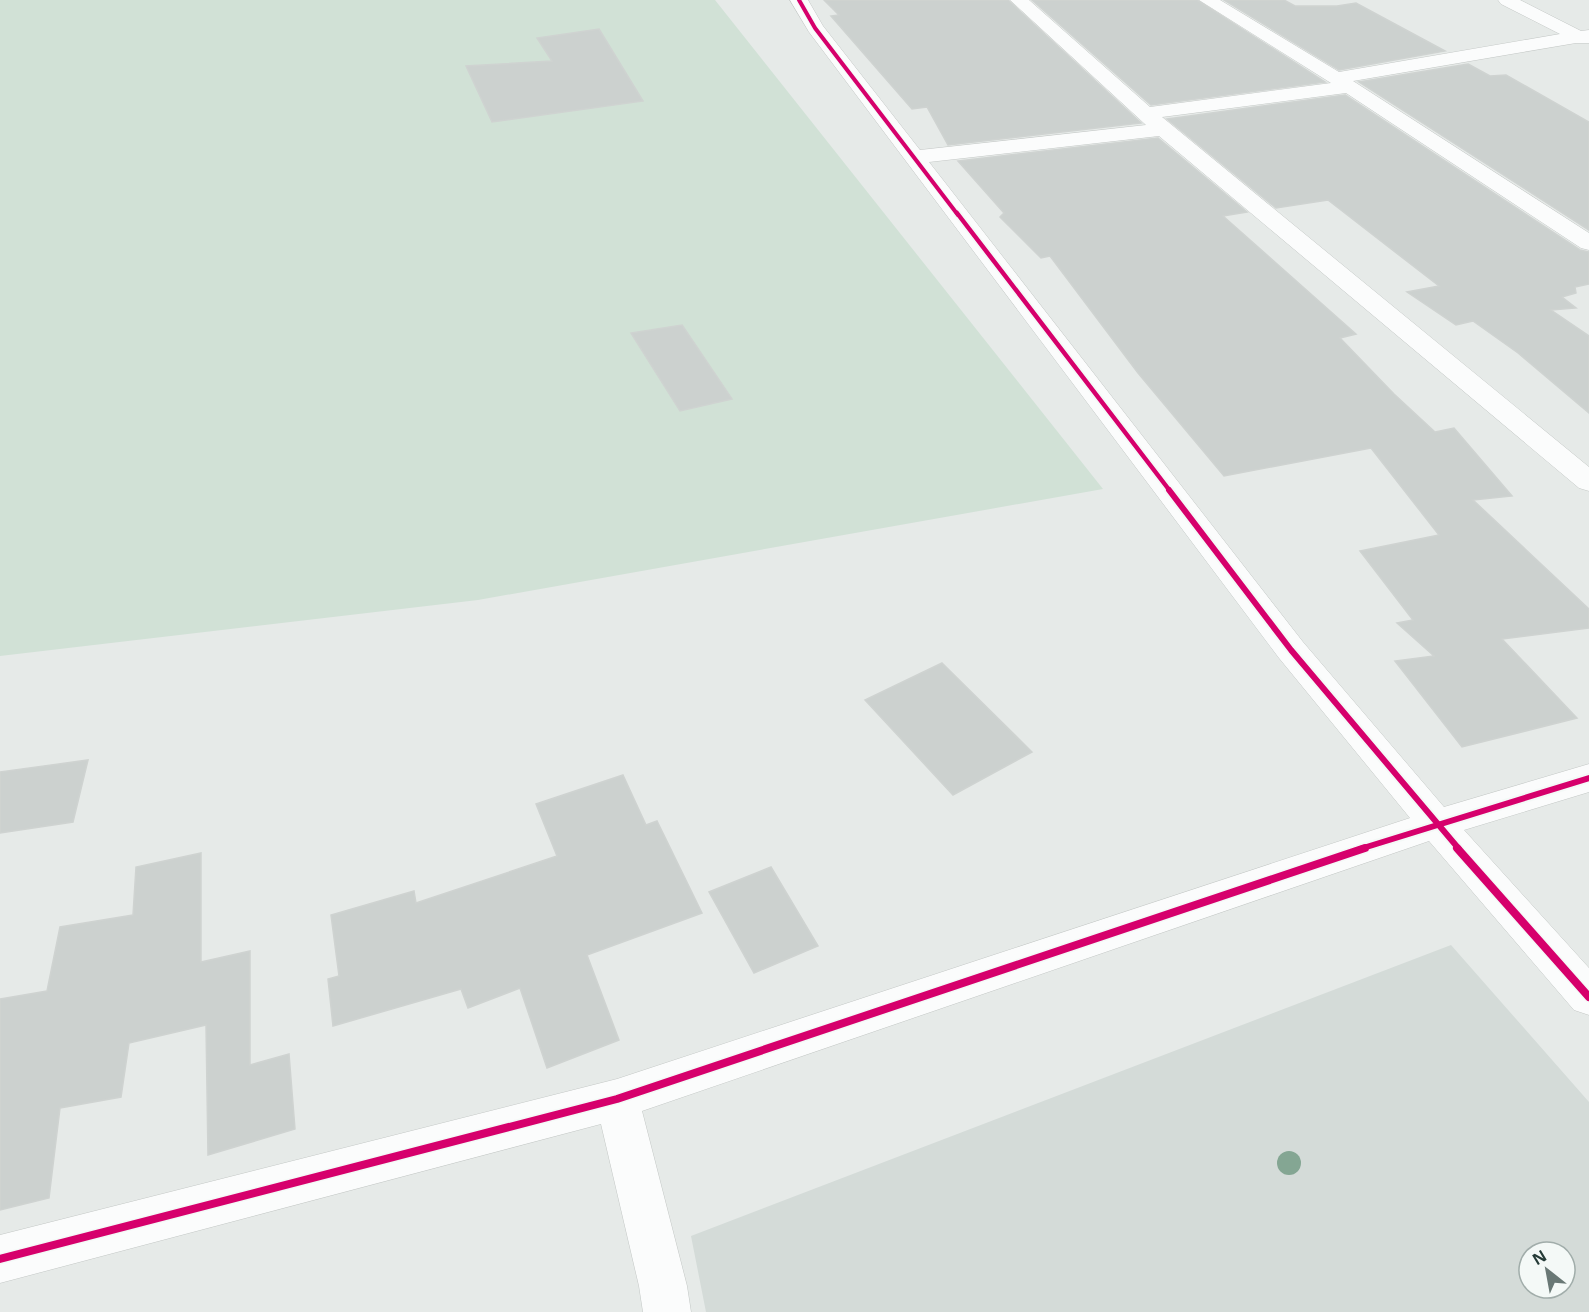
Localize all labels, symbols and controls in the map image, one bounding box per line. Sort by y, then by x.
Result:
north arrow [1517,1240,1577,1300]
text: N [1528,1244,1551,1270]

